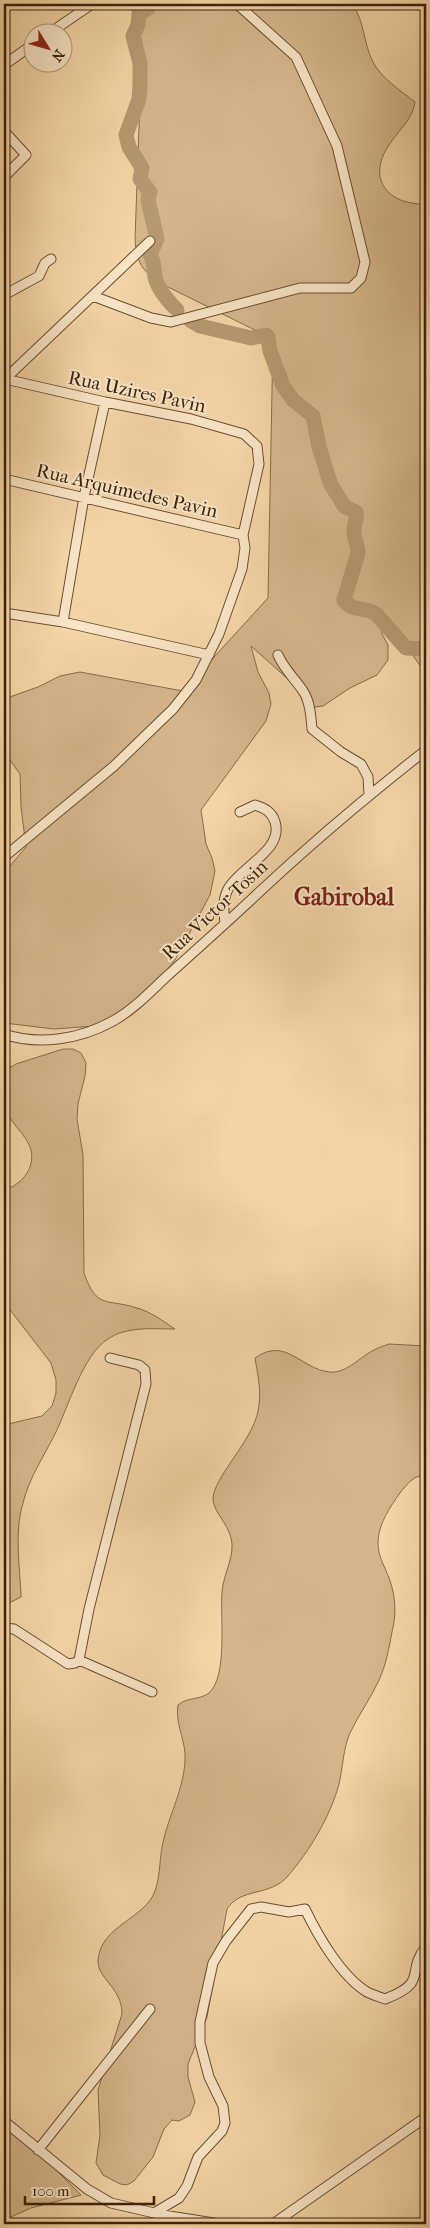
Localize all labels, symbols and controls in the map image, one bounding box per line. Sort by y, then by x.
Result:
north arrow [22,22,72,72]
text: N [48,46,68,65]
street label: Rua Uzires Pavin [66,367,208,417]
street label: Rua Arquimedes Pavin [34,459,220,523]
street label: Rua Victor Tosin [158,856,272,964]
district label: Gabirobal [294,883,394,911]
scale bar [25,2173,154,2205]
text: 100 m [32,2182,70,2200]

